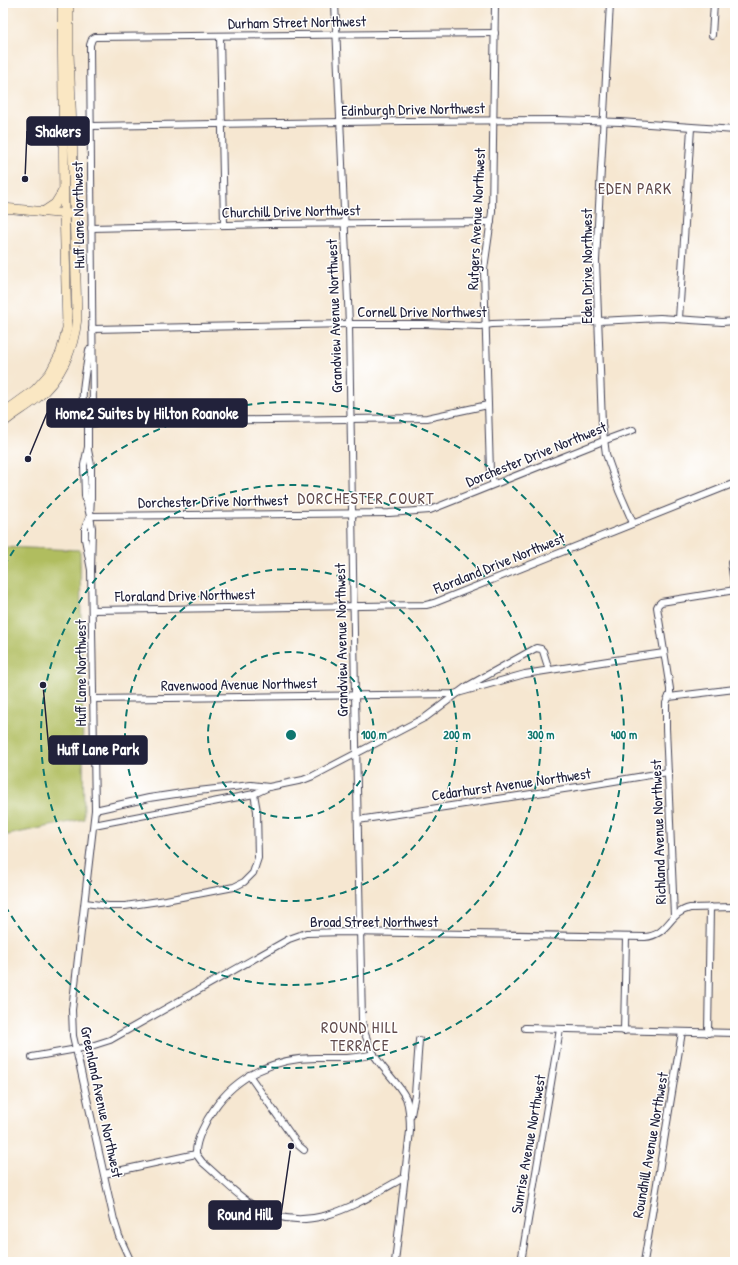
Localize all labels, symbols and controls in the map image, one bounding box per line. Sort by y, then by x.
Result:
street label: Durham Street Northwest [228,10,367,34]
street label: Edinburgh Drive Northwest [341,97,486,121]
callout: Shakers [27,117,89,145]
text: Shakers [35,120,82,142]
street label: Rutgers Avenue Northwest [462,147,490,291]
street label: Huff Lane Northwest [67,160,89,269]
district label: EDEN PARK [598,177,672,199]
street label: Churchill Drive Northwest [222,199,361,223]
street label: Eden Drive Northwest [576,207,597,324]
street label: Grandview Avenue Northwest [321,238,347,393]
street label: Cornell Drive Northwest [357,301,488,322]
callout: Home2 Suites by Hilton Roanoke [47,399,247,427]
text: Home2 Suites by Hilton Roanoke [55,402,239,425]
street label: Dorchester Drive Northwest [463,416,610,492]
district label: DORCHESTER COURT [297,487,435,509]
street label: Dorchester Drive Northwest [138,489,289,513]
street label: Floraland Drive Northwest [429,527,569,599]
street label: Grandview Avenue Northwest [329,562,353,717]
street label: Floraland Drive Northwest [114,583,256,607]
street label: Huff Lane Northwest [70,619,91,727]
street label: Ravenwood Avenue Northwest [161,672,318,696]
text: 100 m [361,726,387,743]
text: 200 m [443,726,471,743]
text: 300 m [527,726,555,743]
text: 400 m [611,726,637,743]
centre of rings [284,728,298,742]
callout: Huff Lane Park [49,736,147,764]
text: Huff Lane Park [57,738,139,760]
street label: Richland Avenue Northwest [645,758,671,905]
street label: Cedarhurst Avenue Northwest [430,762,593,806]
street label: Broad Street Northwest [310,911,439,932]
district label: ROUND HILL TERRACE [321,1016,399,1056]
street label: Greenland Avenue Northwest [76,1024,128,1180]
street label: Roundhill Avenue Northwest [627,1070,673,1220]
street label: Sunrise Avenue Northwest [505,1072,551,1215]
callout: Round Hill [209,1201,281,1229]
text: Round Hill [217,1203,274,1225]

